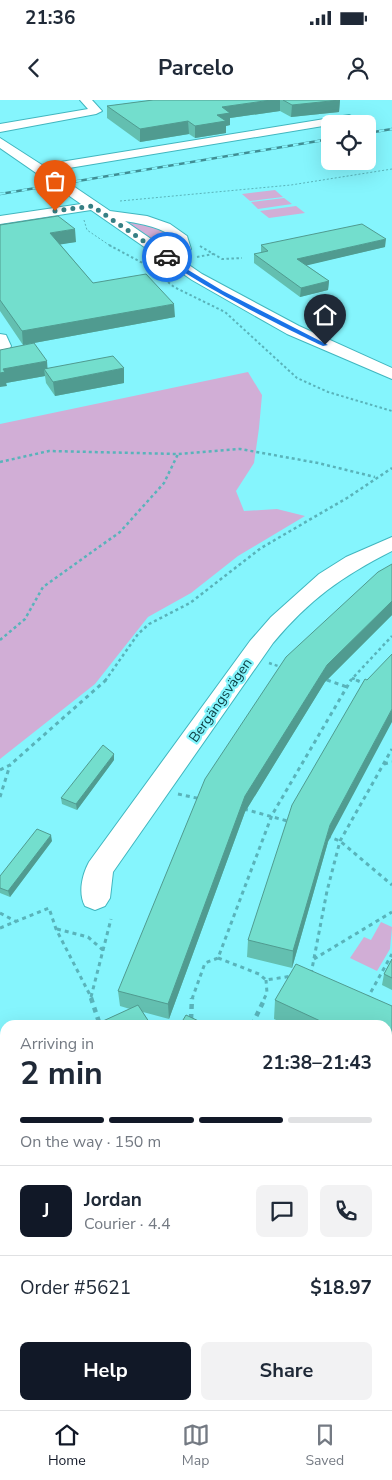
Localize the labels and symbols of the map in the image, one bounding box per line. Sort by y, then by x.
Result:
pin [34,160,76,211]
courier [142,232,192,282]
pin [304,294,346,345]
street label: Bergängsvägen [184,655,256,746]

